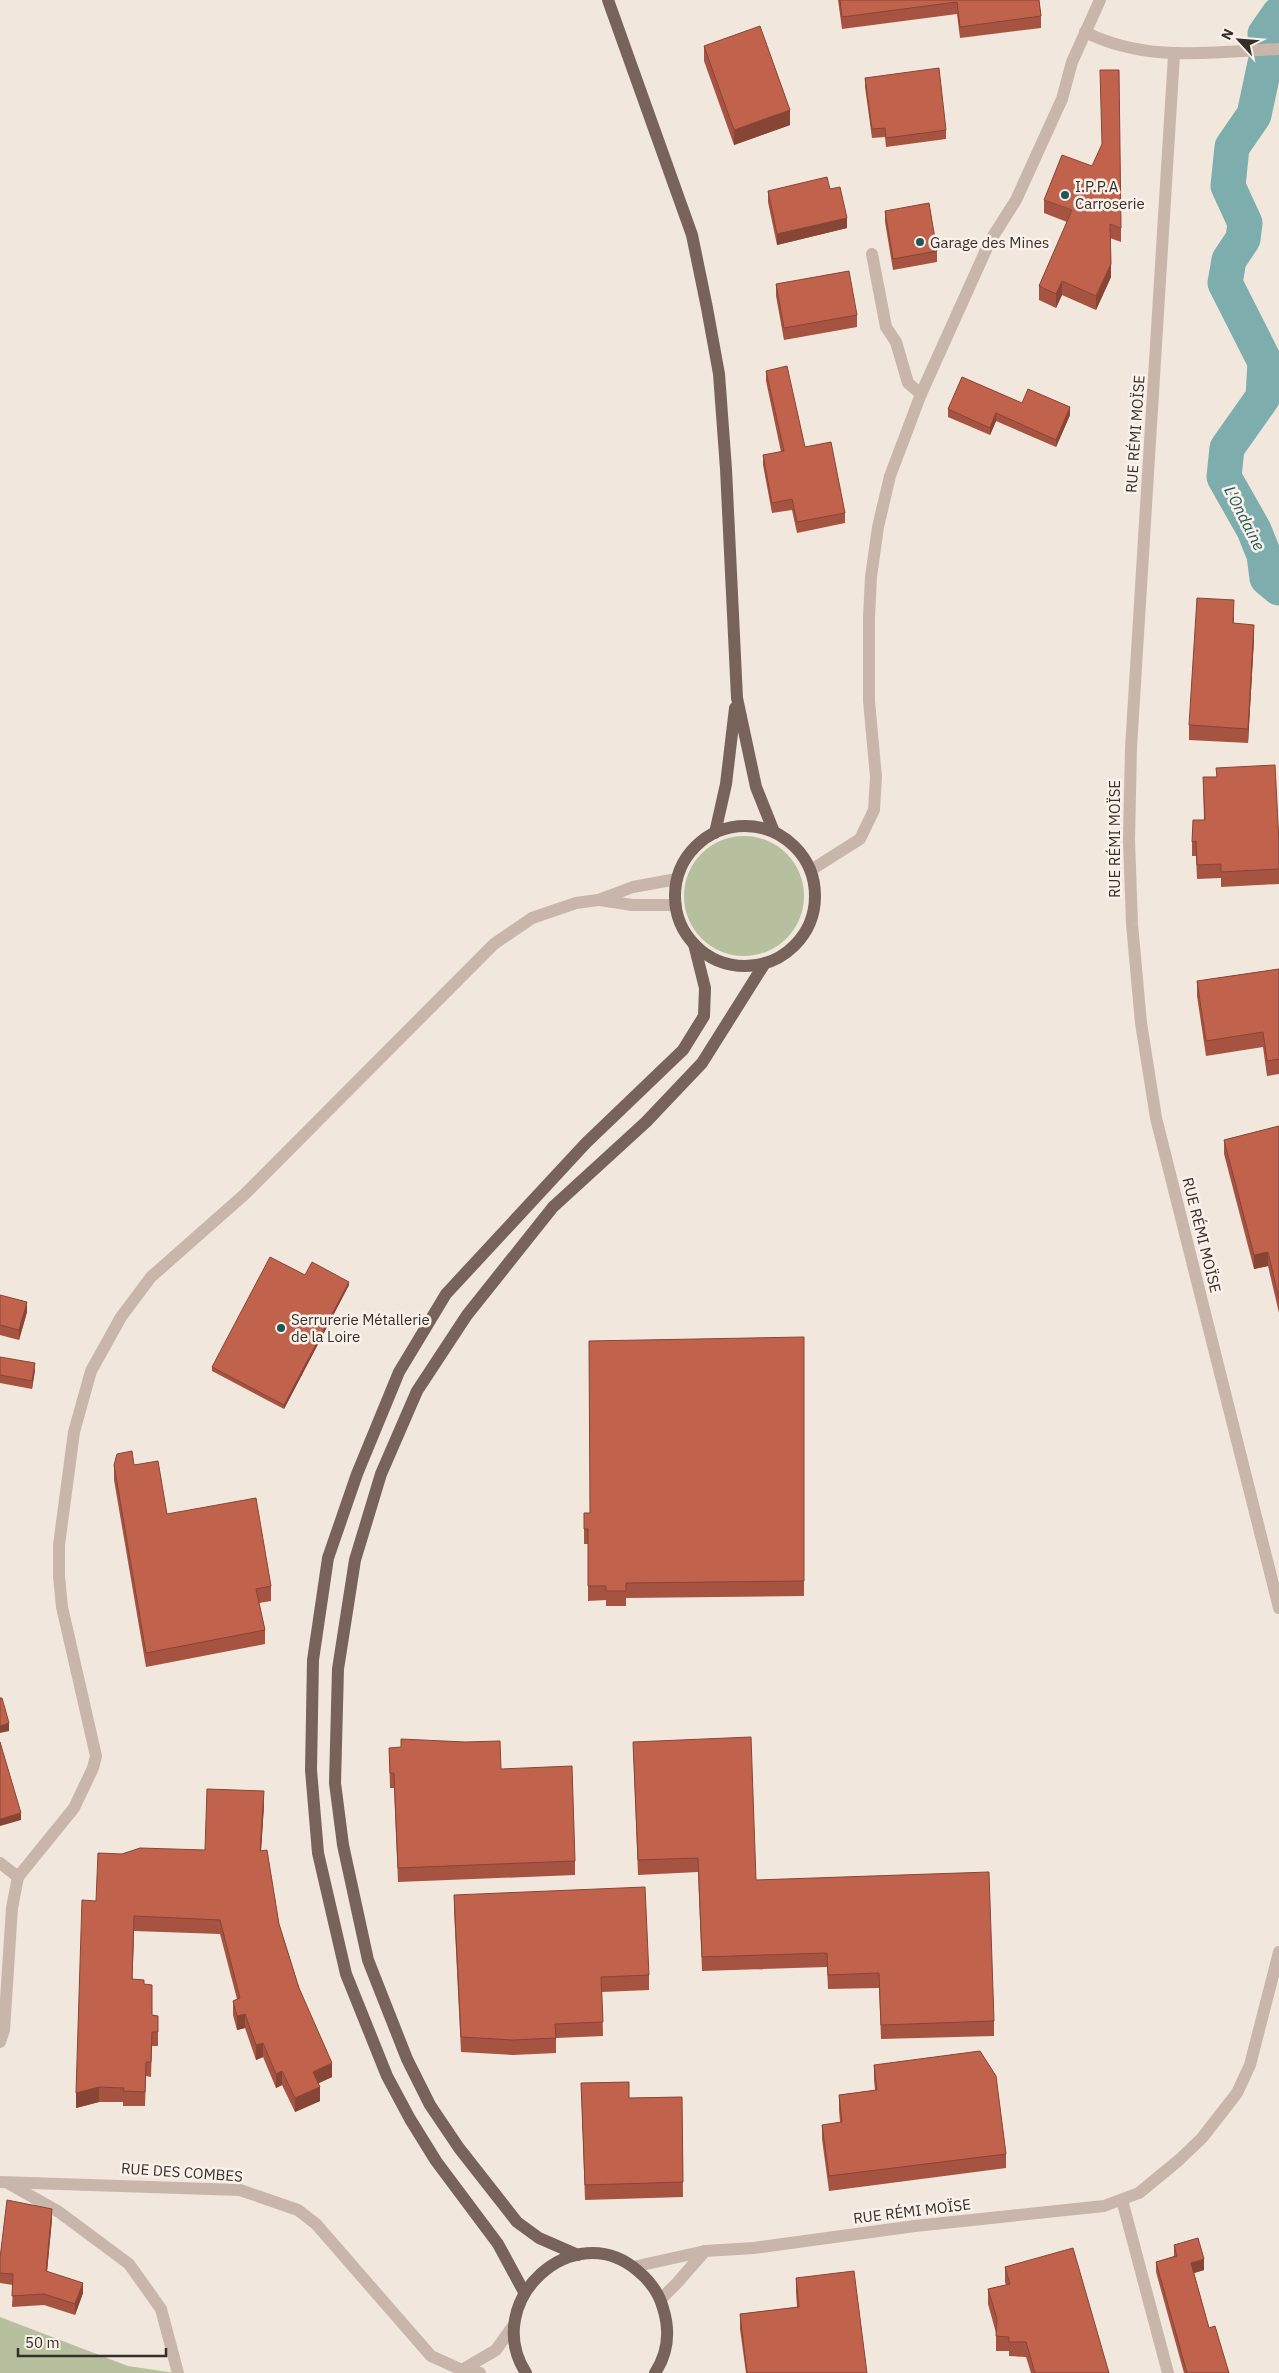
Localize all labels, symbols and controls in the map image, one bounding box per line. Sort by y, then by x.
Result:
north arrow [1214,15,1264,65]
text: N [1217,26,1238,43]
place label: I.P.P.A Carroserie [1075,177,1145,213]
marker: I.P.P.A Carroserie [1059,189,1071,201]
place label: Garage des Mines [930,233,1049,252]
marker: Garage des Mines [914,236,926,248]
street label: RUE RÉMI MOÏSE [1121,374,1149,494]
water label: L'Ondaine [1220,482,1270,554]
street label: RUE RÉMI MOÏSE [1105,780,1124,898]
street label: RUE RÉMI MOÏSE [1178,1175,1226,1295]
place label: Serrurerie Métallerie de la Loire [291,1310,430,1346]
marker: Serrurerie Métallerie de la Loire [275,1322,287,1334]
street label: RUE DES COMBES [120,2158,244,2186]
street label: RUE RÉMI MOÏSE [852,2194,972,2228]
scale bar [18,2326,165,2358]
text: 50 m [25,2333,60,2352]

